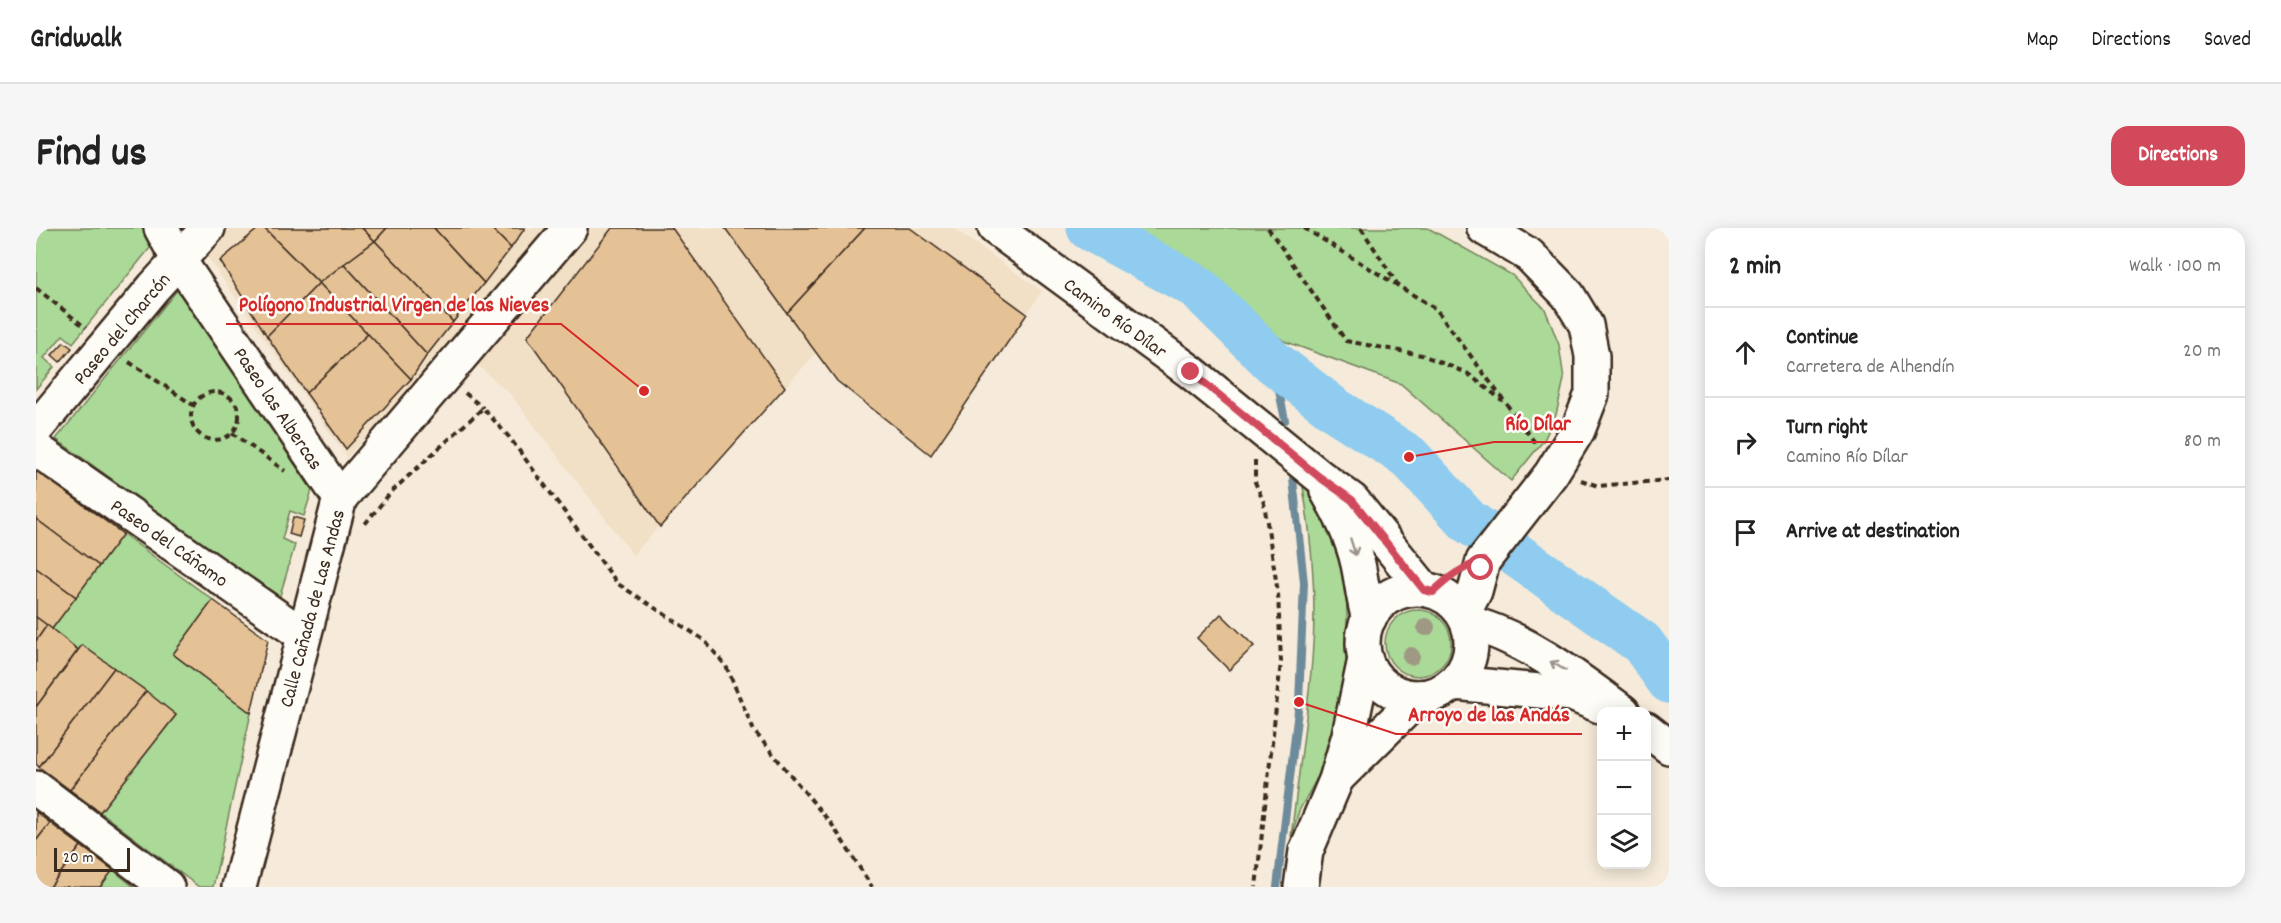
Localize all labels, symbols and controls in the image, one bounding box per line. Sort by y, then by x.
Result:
text: Gridwalk [30,21,122,61]
text: Map [2027,26,2058,56]
text: Directions [2091,26,2171,56]
text: Saved [2204,26,2251,56]
text: Find us [36,126,147,186]
button: Directions [2111,126,2245,186]
text: 2 min [1729,249,1781,286]
text: Walk · 100 m [2129,253,2221,281]
street label: Paseo del Charcón [68,268,179,392]
street label: Camino Río Dílar [1057,272,1172,367]
callout: Polígono Industrial Virgen de las Nieves [226,285,561,324]
text: Polígono Industrial Virgen de las Nieves [239,292,549,322]
text: Continue [1786,323,1858,354]
icon: ahead [1729,336,1762,369]
text: 20 m [2183,338,2221,366]
street label: Paseo las Albercas [225,343,328,477]
text: Carretera de Alhendín [1786,354,1954,382]
route end [1177,358,1203,384]
callout: Río Dílar [1494,403,1583,442]
text: Río Dílar [1505,411,1572,441]
text: Turn right [1786,413,1868,444]
icon: right [1729,426,1762,459]
text: 80 m [2184,428,2221,456]
text: Camino Río Dílar [1786,444,1908,472]
street label: Paseo del Cáñamo [104,493,233,595]
street label: Calle Cañada de Las Andas [274,507,354,711]
icon: arrive [1729,516,1762,549]
text: Arrive at destination [1786,517,1960,548]
one-way arrow [1348,537,1359,556]
route start [1467,554,1493,580]
one-way arrow [1550,660,1567,672]
callout: Arroyo de las Andás [1396,695,1582,734]
text: Arroyo de las Andás [1408,702,1570,732]
map controls [1597,707,1651,869]
button: + [1597,707,1651,761]
button: − [1597,761,1651,815]
button: layers [1597,815,1651,869]
scale bar [54,845,130,872]
text: 20 m [63,847,93,870]

